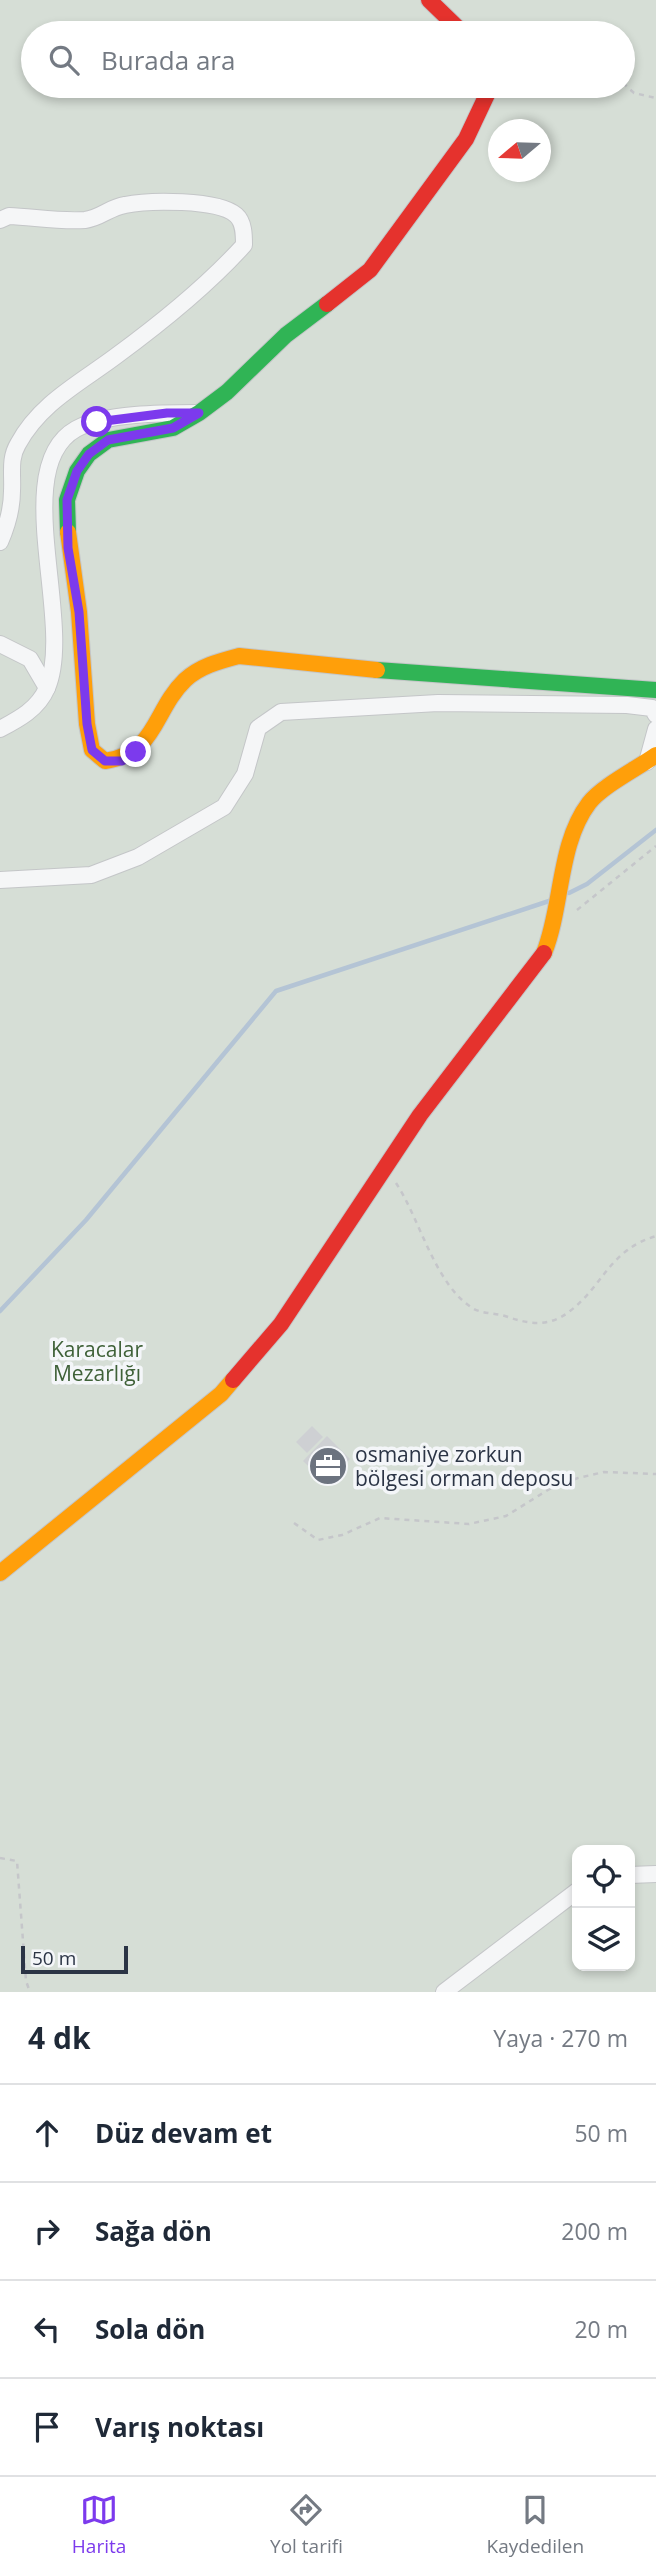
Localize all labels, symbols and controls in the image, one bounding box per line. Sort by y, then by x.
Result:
search box [21,21,635,98]
icon: search [45,41,83,79]
text: Burada ara [101,42,235,78]
north arrow [488,119,551,182]
route start [81,406,112,437]
route end [120,736,151,767]
park label: Karacalar Mezarlığı [51,1335,143,1387]
place label: osmaniye zorkun bölgesi orman deposu [355,1440,573,1492]
office icon: osmaniye zorkun bölgesi orman deposu [307,1445,349,1487]
map controls [572,1845,635,1971]
button: locate [572,1845,635,1908]
button: layers [572,1908,635,1971]
scale bar [21,1943,128,1975]
text: 50 m [32,1945,76,1971]
text: 4 dk [28,2017,91,2058]
text: Yaya · 270 m [493,2022,628,2054]
icon: ahead [28,2114,66,2152]
text: Düz devam et [95,2115,272,2151]
text: 50 m [574,2117,628,2149]
icon: right [28,2212,66,2250]
text: Sağa dön [95,2213,212,2249]
text: 200 m [561,2215,628,2247]
icon: left [28,2310,66,2348]
text: Sola dön [95,2311,205,2347]
text: 20 m [574,2313,628,2345]
icon: arrive [28,2408,66,2446]
text: Varış noktası [95,2409,264,2445]
tab: Harita [72,2491,126,2559]
tab: Yol tarifi [270,2491,343,2559]
tab: Kaydedilen [487,2491,584,2559]

